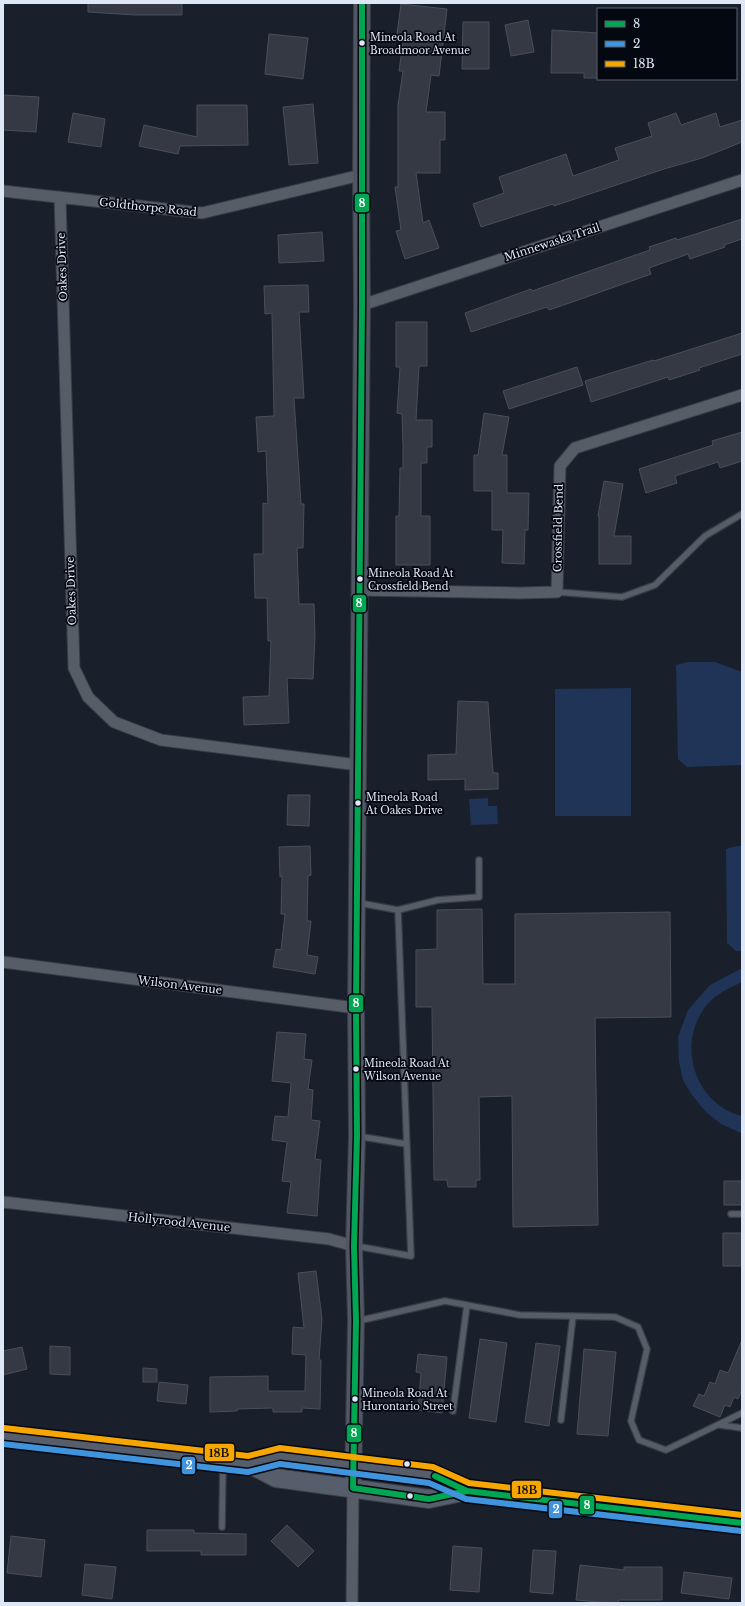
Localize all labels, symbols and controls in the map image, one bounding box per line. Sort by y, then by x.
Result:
legend [597,8,737,80]
text: 8 [633,16,640,31]
place label: Mineola Road At Broadmoor Avenue [370,31,470,57]
text: 2 [633,36,640,51]
marker: Mineola Road At Broadmoor Avenue [357,38,367,48]
text: 18B [633,56,655,71]
line badge: 8 [354,193,370,213]
street label: Goldthorpe Road [98,195,198,219]
text: 8 [359,196,366,210]
street label: Minnewaska Trail [502,220,602,264]
street label: Oakes Drive [54,232,70,302]
street label: Crossfield Bend [550,483,566,572]
street label: Oakes Drive [63,556,79,626]
place label: Mineola Road At Crossfield Bend [368,567,454,593]
marker: Mineola Road At Crossfield Bend [355,574,365,584]
line badge: 8 [352,594,367,613]
text: 8 [356,596,363,610]
place label: Mineola Road At Oakes Drive [365,791,443,817]
marker: Mineola Road At Oakes Drive [353,798,363,808]
street label: Wilson Avenue [136,973,223,997]
line badge: 8 [348,994,364,1013]
text: 8 [353,996,360,1010]
place label: Mineola Road At Wilson Avenue [363,1057,450,1083]
marker: Mineola Road At Wilson Avenue [351,1064,361,1074]
street label: Hollyrood Avenue [127,1210,231,1234]
place label: Mineola Road At Hurontario Street [362,1387,453,1413]
marker: Mineola Road At Hurontario Street [350,1394,360,1404]
line badge: 8 [346,1424,362,1443]
text: 8 [351,1426,358,1440]
line badge: 18B [204,1443,235,1462]
text: 18B [209,1446,229,1460]
line badge: 2 [181,1456,196,1475]
text: 2 [185,1458,193,1472]
unlabelled marker [402,1459,412,1469]
line badge: 18B [511,1480,542,1499]
text: 18B [517,1483,537,1497]
unlabelled marker [405,1491,415,1501]
line badge: 8 [579,1495,595,1515]
text: 8 [584,1498,591,1512]
line badge: 2 [548,1500,563,1519]
text: 2 [552,1502,560,1516]

